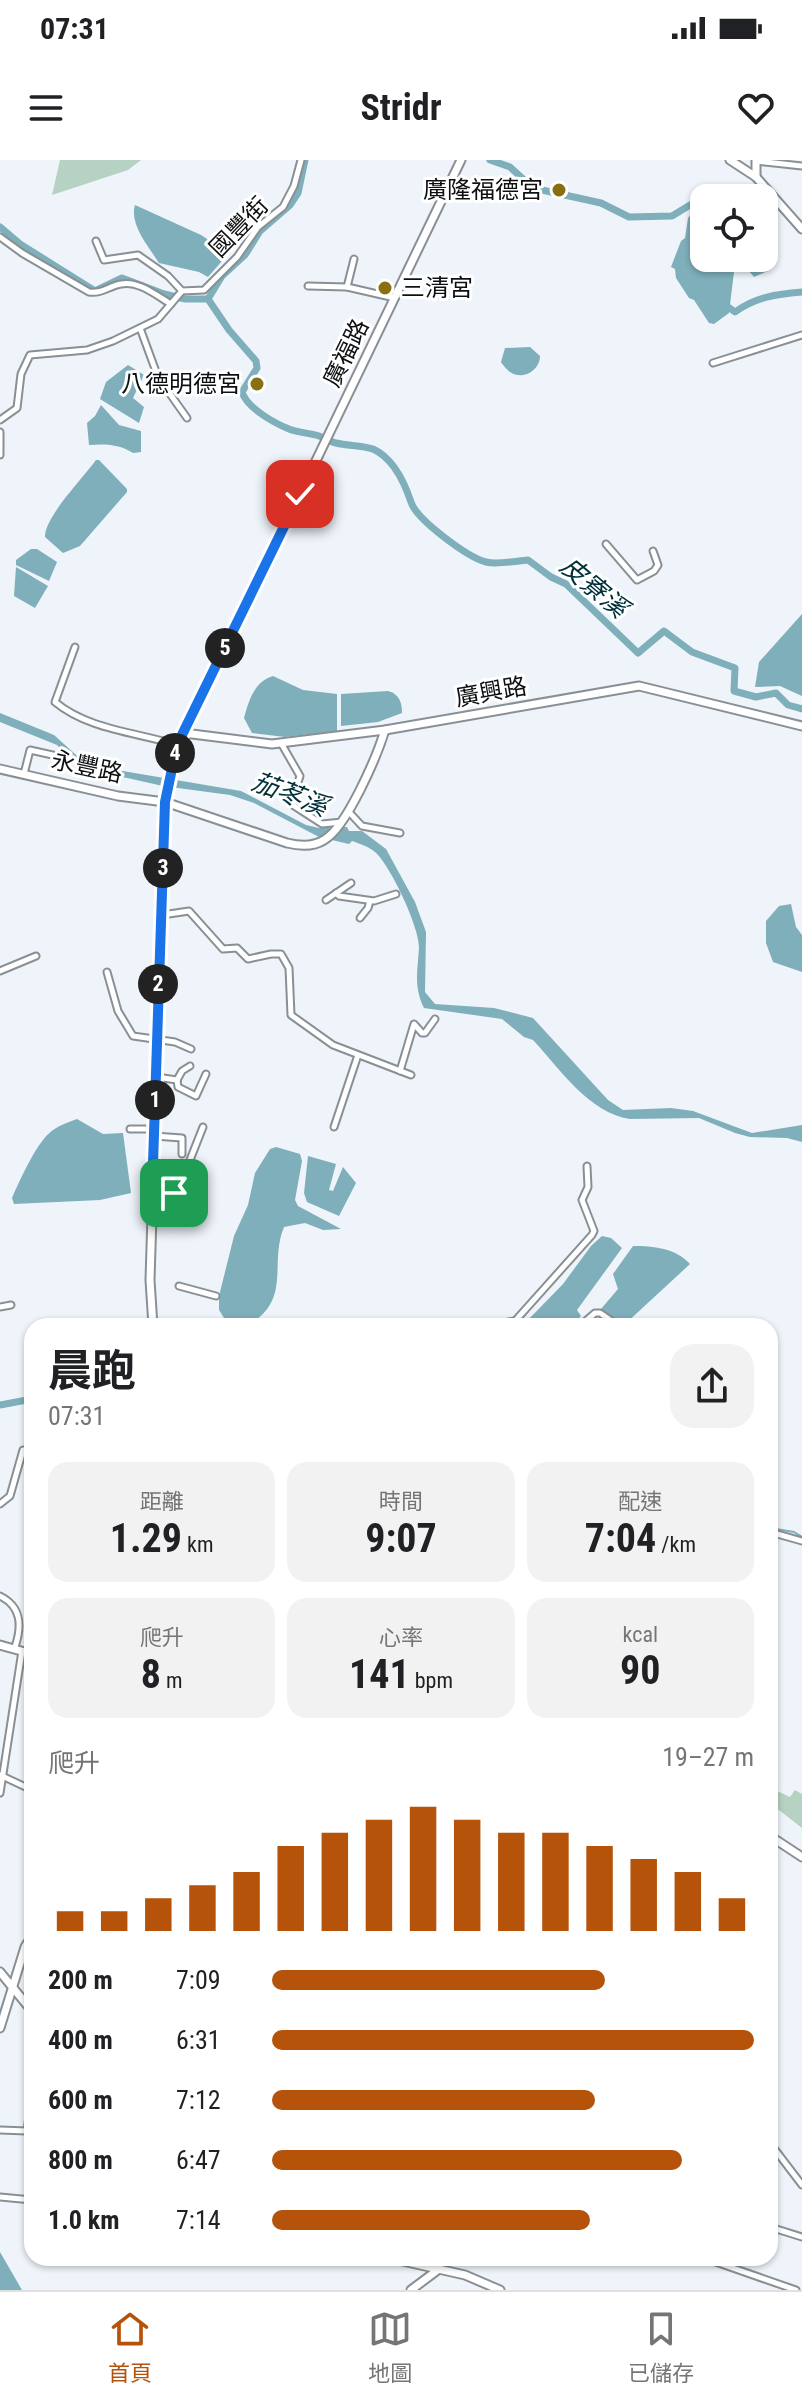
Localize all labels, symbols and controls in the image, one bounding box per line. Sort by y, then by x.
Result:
text: 07:31 [40,11,109,46]
icon: menu [24,86,68,130]
icon: heart [734,86,778,130]
text: Stridr [360,87,442,129]
place label: 廣隆福德宮 [423,176,543,204]
marker: 廣隆福德宮 [550,181,568,199]
map controls [690,184,778,272]
button: locate [690,184,778,272]
street label: 國豐街 [204,191,274,263]
place label: 三清宮 [401,274,473,302]
marker: 三清宮 [376,279,394,297]
street label: 廣福路 [318,315,374,391]
place label: 八德明德宮 [121,370,241,398]
marker: 八德明德宮 [248,375,266,393]
pin [266,460,334,528]
icon: check [278,472,322,516]
water label: 皮寮溪 [554,550,637,626]
pin: 5 [205,628,245,668]
text: 5 [219,635,231,660]
street label: 廣興路 [453,672,529,712]
pin: 4 [155,733,195,773]
text: 4 [169,740,181,765]
street label: 永豐路 [49,746,125,788]
water label: 茄苳溪 [248,766,336,823]
pin: 3 [143,848,183,888]
text: 3 [157,855,169,880]
pin: 2 [138,964,178,1004]
text: 2 [152,971,164,996]
pin: 1 [135,1080,175,1120]
text: 1 [149,1087,161,1112]
pin [140,1159,208,1227]
icon: arrive [152,1171,196,1215]
button: share [670,1344,754,1428]
text: 晨跑 [48,1345,136,1397]
text: 07:31 [48,1401,105,1431]
text: 距離 [140,1489,184,1514]
text: 時間 [379,1489,423,1514]
text: 配速 [618,1489,662,1514]
text: 1.29 [110,1515,182,1562]
text: 9:07 [365,1515,437,1562]
text: 7:04 [585,1515,656,1562]
text: km [182,1532,214,1557]
text: /km [656,1532,696,1557]
text: kcal [623,1622,658,1647]
text: 爬升 [140,1625,184,1650]
text: 心率 [379,1625,423,1650]
text: 90 [620,1647,661,1694]
text: 8 [141,1651,161,1698]
text: 141 [349,1651,410,1698]
text: m [161,1668,183,1693]
text: bpm [410,1668,453,1693]
text: 19–27 m [662,1742,754,1772]
text: 爬升 [48,1748,100,1778]
text: 200 m [48,1965,113,1995]
text: 7:09 [176,1965,221,1995]
text: 400 m [48,2025,113,2055]
text: 6:31 [176,2025,221,2055]
text: 600 m [48,2085,113,2115]
text: 7:12 [176,2085,221,2115]
text: 800 m [48,2145,113,2175]
text: 6:47 [176,2145,221,2175]
text: 1.0 km [48,2205,120,2235]
text: 7:14 [176,2205,221,2235]
tab: 首頁 [108,2307,152,2387]
tab: 地圖 [368,2307,412,2387]
tab: 已儲存 [628,2307,694,2387]

